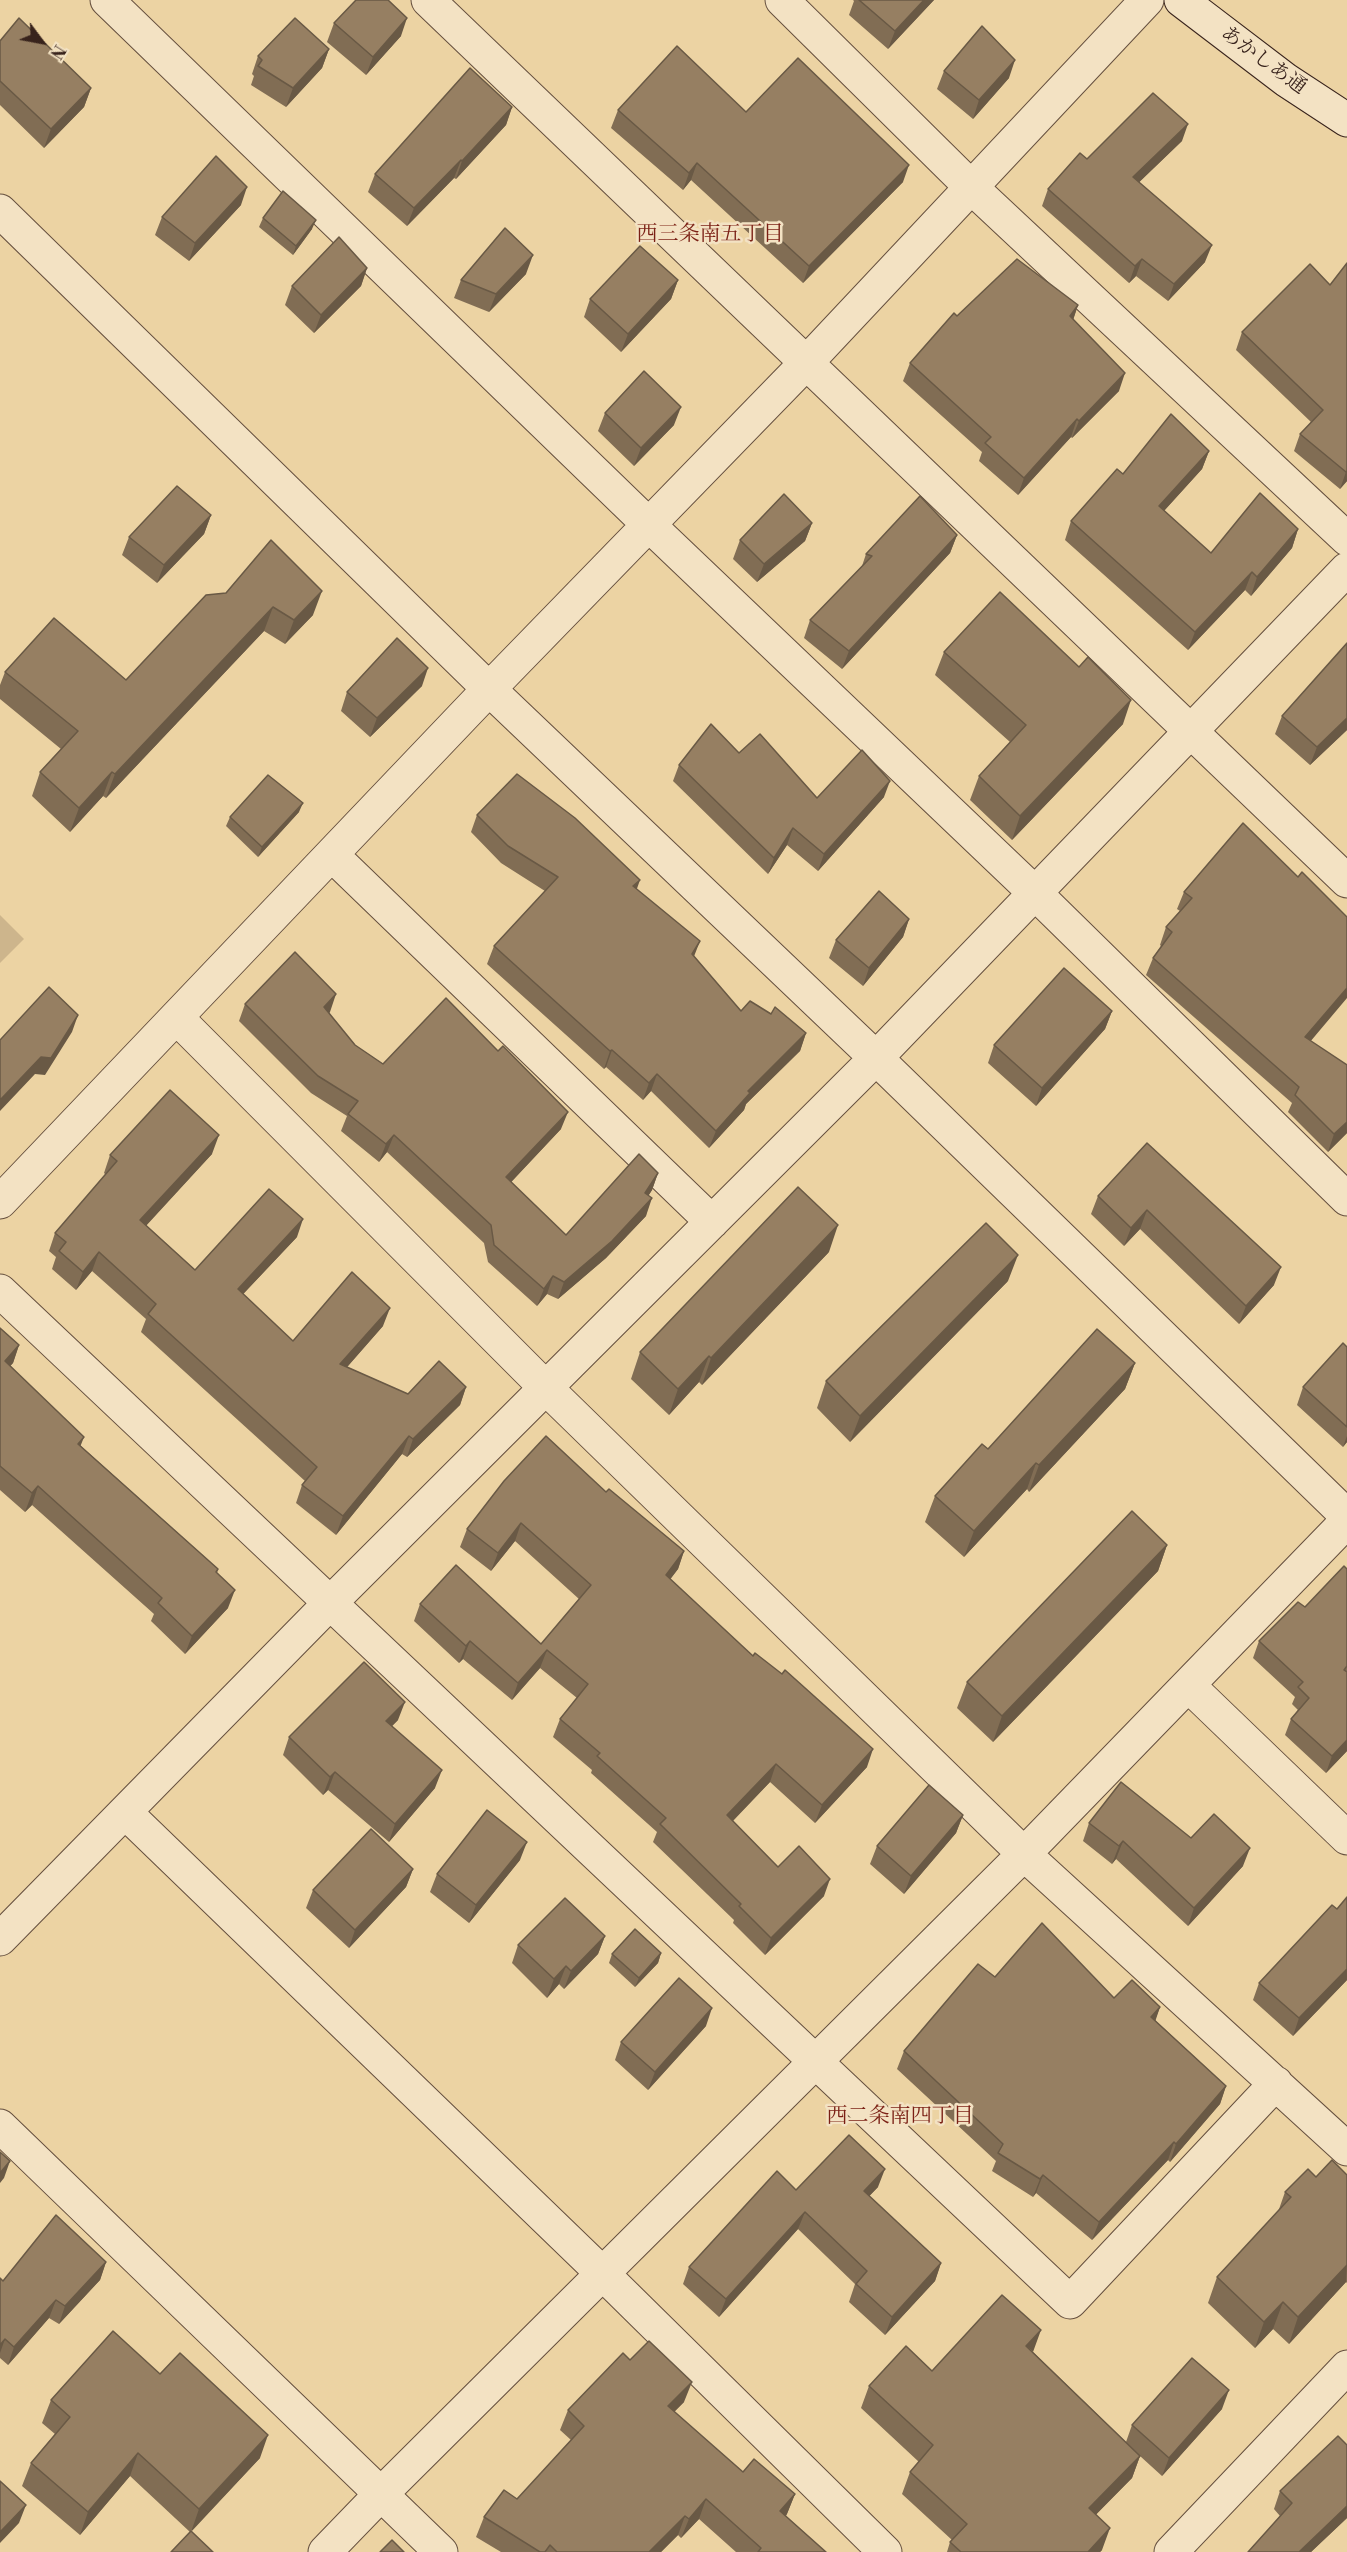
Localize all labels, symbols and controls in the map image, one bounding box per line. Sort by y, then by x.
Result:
north arrow [12,12,72,72]
street label: あかしあ通 [1215,22,1311,100]
text: N [45,41,69,62]
district label: 西三条南五丁目 [637,222,783,248]
district label: 西二条南四丁目 [827,2104,973,2130]

